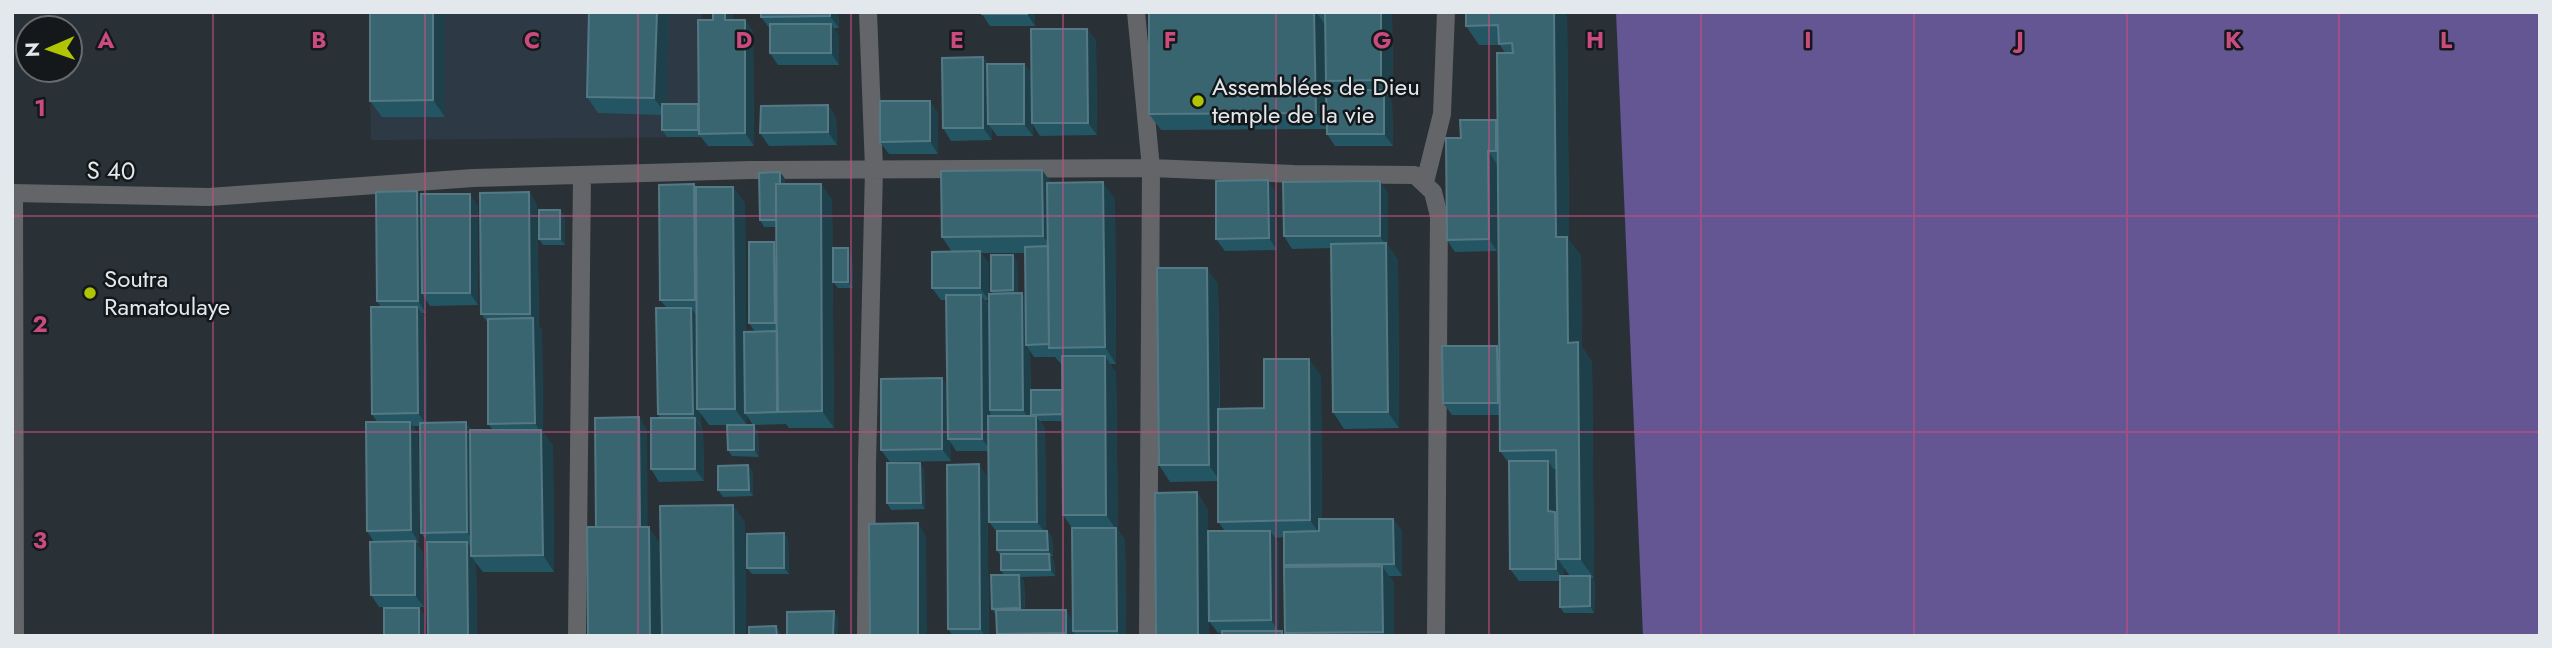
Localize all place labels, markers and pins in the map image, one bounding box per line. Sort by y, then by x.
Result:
place label: Assemblées de Dieu temple de la vie [1212,69,1420,132]
marker: Assemblées de Dieu temple de la vie [1190,93,1206,109]
place label: Soutra Ramatoulaye [104,261,230,324]
marker: Soutra Ramatoulaye [82,285,98,301]

